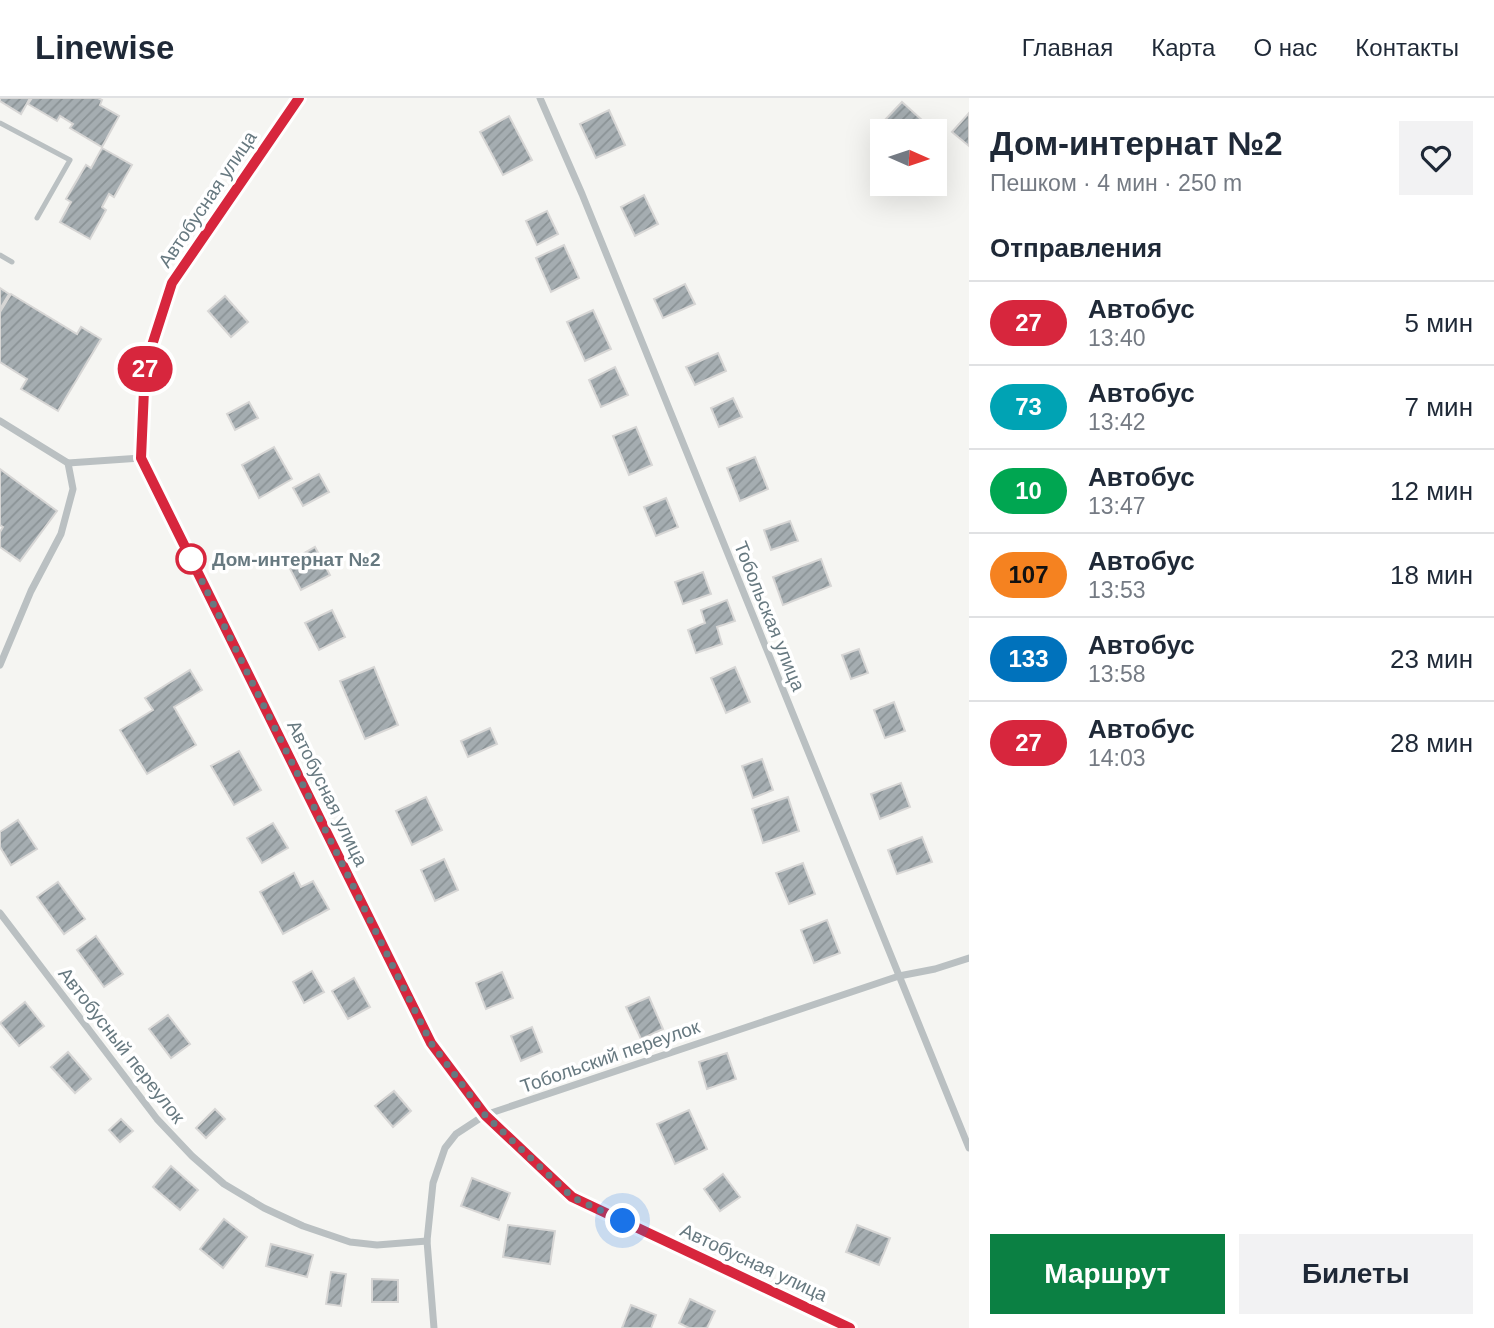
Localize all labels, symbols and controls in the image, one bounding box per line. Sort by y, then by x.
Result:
text: Linewise [35,29,174,66]
text: Главная [1022,34,1113,61]
text: Карта [1151,34,1215,61]
text: О нас [1253,34,1317,61]
text: Контакты [1355,34,1459,61]
north arrow [870,119,947,196]
map controls [870,119,947,196]
button: heart [1399,121,1473,195]
text: Дом-интернат №2 [990,125,1283,162]
street label: Автобусная улица [154,127,261,271]
text: Пешком · 4 мин · 250 m [990,170,1242,196]
text: Отправления [990,233,1162,263]
text: Автобус [1088,294,1195,324]
text: 5 мин [1405,308,1473,338]
text: 27 [1015,309,1042,336]
text: 13:40 [1088,325,1146,351]
line badge: 27 [114,346,176,392]
text: 27 [132,355,158,382]
text: Автобус [1088,378,1195,408]
text: 7 мин [1405,392,1473,422]
text: 73 [1015,393,1042,420]
text: 13:42 [1088,409,1146,435]
text: Автобус [1088,462,1195,492]
text: 12 мин [1390,476,1473,506]
text: 10 [1015,477,1042,504]
text: 13:47 [1088,493,1146,519]
street label: Тобольская улица [730,538,809,694]
marker: Дом-интернат №2 [176,544,206,574]
text: Автобус [1088,546,1195,576]
place label: Дом-интернат №2 [212,549,381,570]
text: 18 мин [1390,560,1473,590]
text: 107 [1008,561,1049,588]
text: 13:53 [1088,577,1146,603]
text: Автобус [1088,630,1195,660]
text: 23 мин [1390,644,1473,674]
text: 133 [1008,645,1049,672]
text: 13:58 [1088,661,1146,687]
text: Автобус [1088,714,1195,744]
street label: Автобусная улица [283,717,372,870]
text: 28 мин [1390,728,1473,758]
text: 27 [1015,729,1042,756]
text: 14:03 [1088,745,1146,771]
street label: Автобусный переулок [54,963,189,1128]
street label: Тобольский переулок [518,1016,703,1097]
your location [605,1203,640,1238]
street label: Автобусная улица [677,1219,831,1306]
button: Маршрут [990,1234,1225,1314]
button: Билеты [1239,1234,1473,1314]

